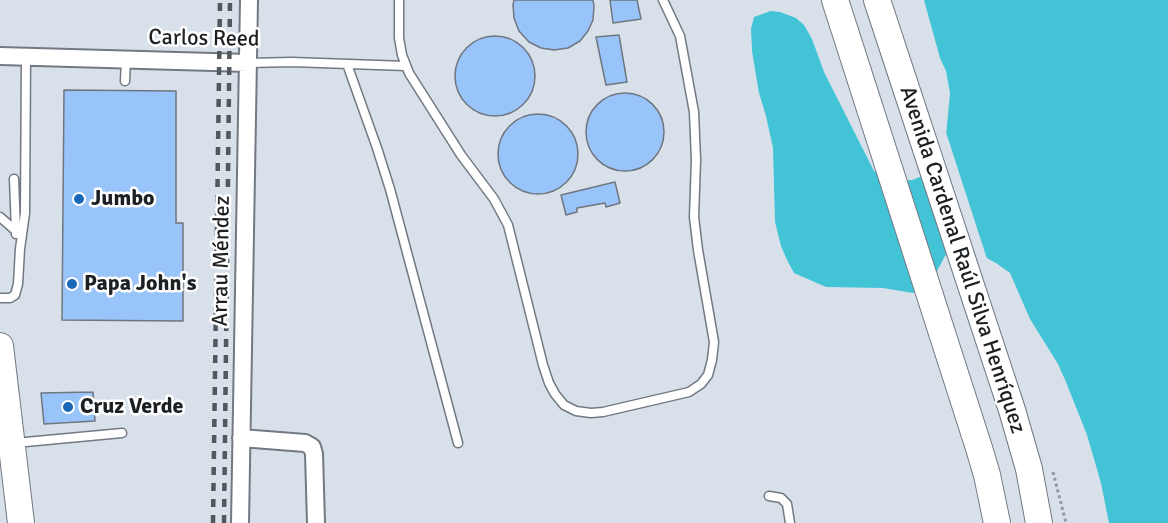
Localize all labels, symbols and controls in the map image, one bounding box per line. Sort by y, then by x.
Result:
street label: Carlos Reed [148,25,260,53]
street label: Avenida Cardenal Raúl Silva Henríquez [893,83,1031,437]
place label: Jumbo [91,186,154,212]
marker: Jumbo [72,192,86,206]
street label: Arrau Méndez [208,195,236,327]
place label: Papa John's [84,271,196,297]
marker: Papa John's [65,277,79,291]
place label: Cruz Verde [80,394,184,420]
marker: Cruz Verde [61,400,75,414]

